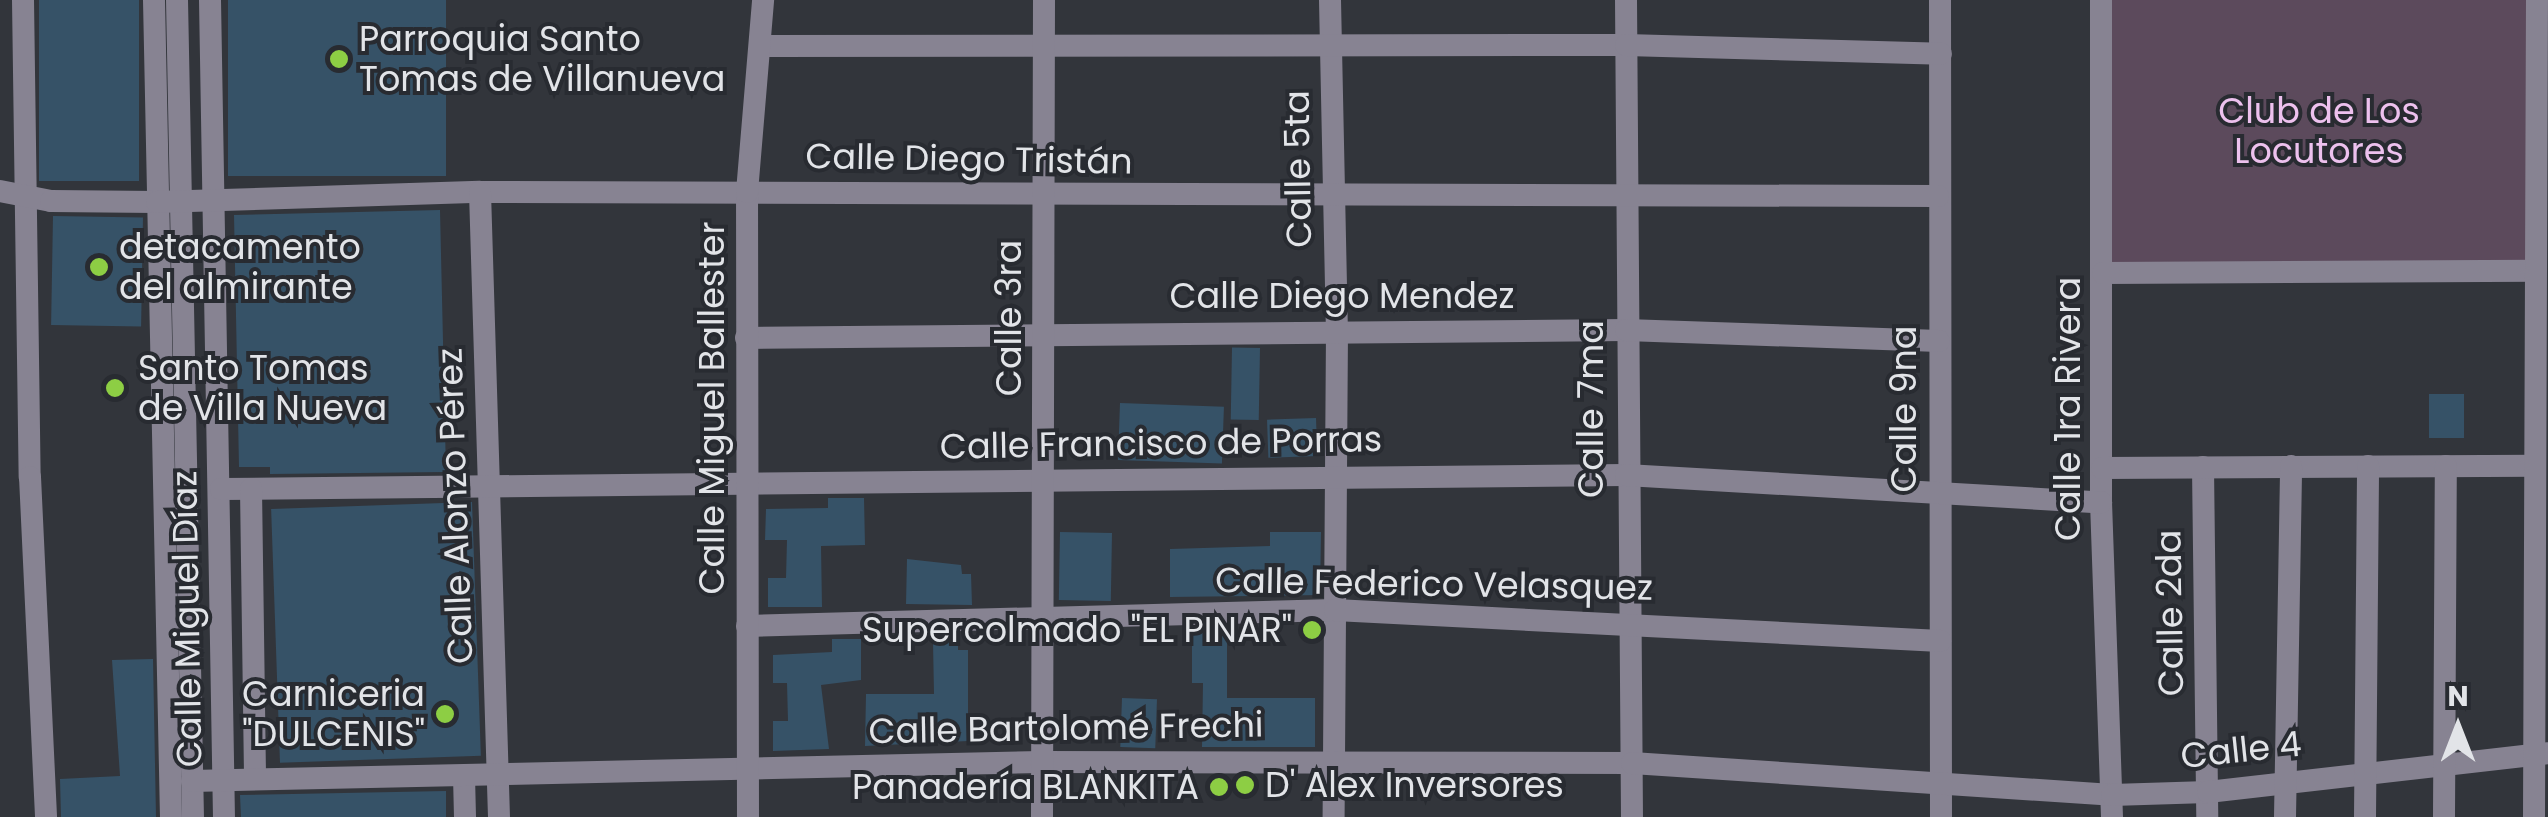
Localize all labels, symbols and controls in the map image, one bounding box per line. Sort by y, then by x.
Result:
place label: Parroquia Santo Tomas de Villanueva [359,18,725,100]
marker: Parroquia Santo Tomas de Villanueva [328,48,350,70]
street label: Calle 5ta [1276,90,1320,248]
park label: Club de Los Locutores [2218,90,2420,172]
street label: Calle Diego Tristán [805,135,1133,183]
street label: Calle Miguel Ballester [691,221,733,595]
place label: detacamento del almirante [119,226,361,308]
street label: Calle 3ra [988,240,1030,396]
marker: detacamento del almirante [88,256,110,278]
street label: Calle Diego Mendez [1170,275,1514,317]
street label: Calle 1ra Rivera [2047,277,2089,541]
street label: Calle 7ma [1570,320,1612,498]
street label: Calle 9na [1883,325,1925,493]
place label: Santo Tomas de Villa Nueva [138,347,387,429]
street label: Calle Alonzo Pérez [428,347,482,665]
marker: Santo Tomas de Villa Nueva [102,375,128,401]
street label: Calle Francisco de Porras [940,418,1382,468]
street label: Calle Miguel Díaz [163,470,211,768]
street label: Calle 2da [2148,529,2192,697]
street label: Calle Federico Velasquez [1215,559,1653,609]
place label: Supercolmado "EL PINAR" [862,609,1292,651]
marker: Supercolmado "EL PINAR" [1301,619,1323,641]
place label: Carniceria "DULCENIS" [242,673,425,755]
north arrow [2408,677,2508,777]
text: N [2447,677,2469,716]
marker: Carniceria "DULCENIS" [434,703,456,725]
street label: Calle Bartolomé Frechi [868,704,1264,752]
street label: Calle 4 [2179,723,2303,777]
place label: D' Alex Inversores [1265,764,1564,806]
place label: Panadería BLANKITA [852,766,1199,808]
marker: D' Alex Inversores [1234,774,1256,796]
marker: Panadería BLANKITA [1208,776,1230,798]

